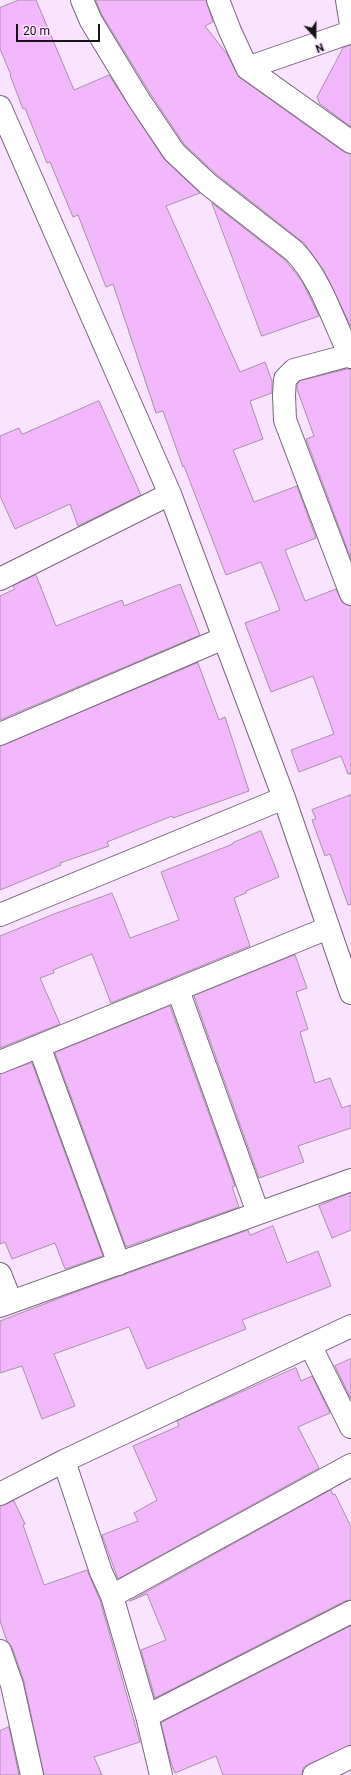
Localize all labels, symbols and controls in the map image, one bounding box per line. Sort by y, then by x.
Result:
scale bar [18,16,102,42]
north arrow [295,16,335,56]
text: 20 m [23,24,50,38]
text: N [314,40,325,55]

